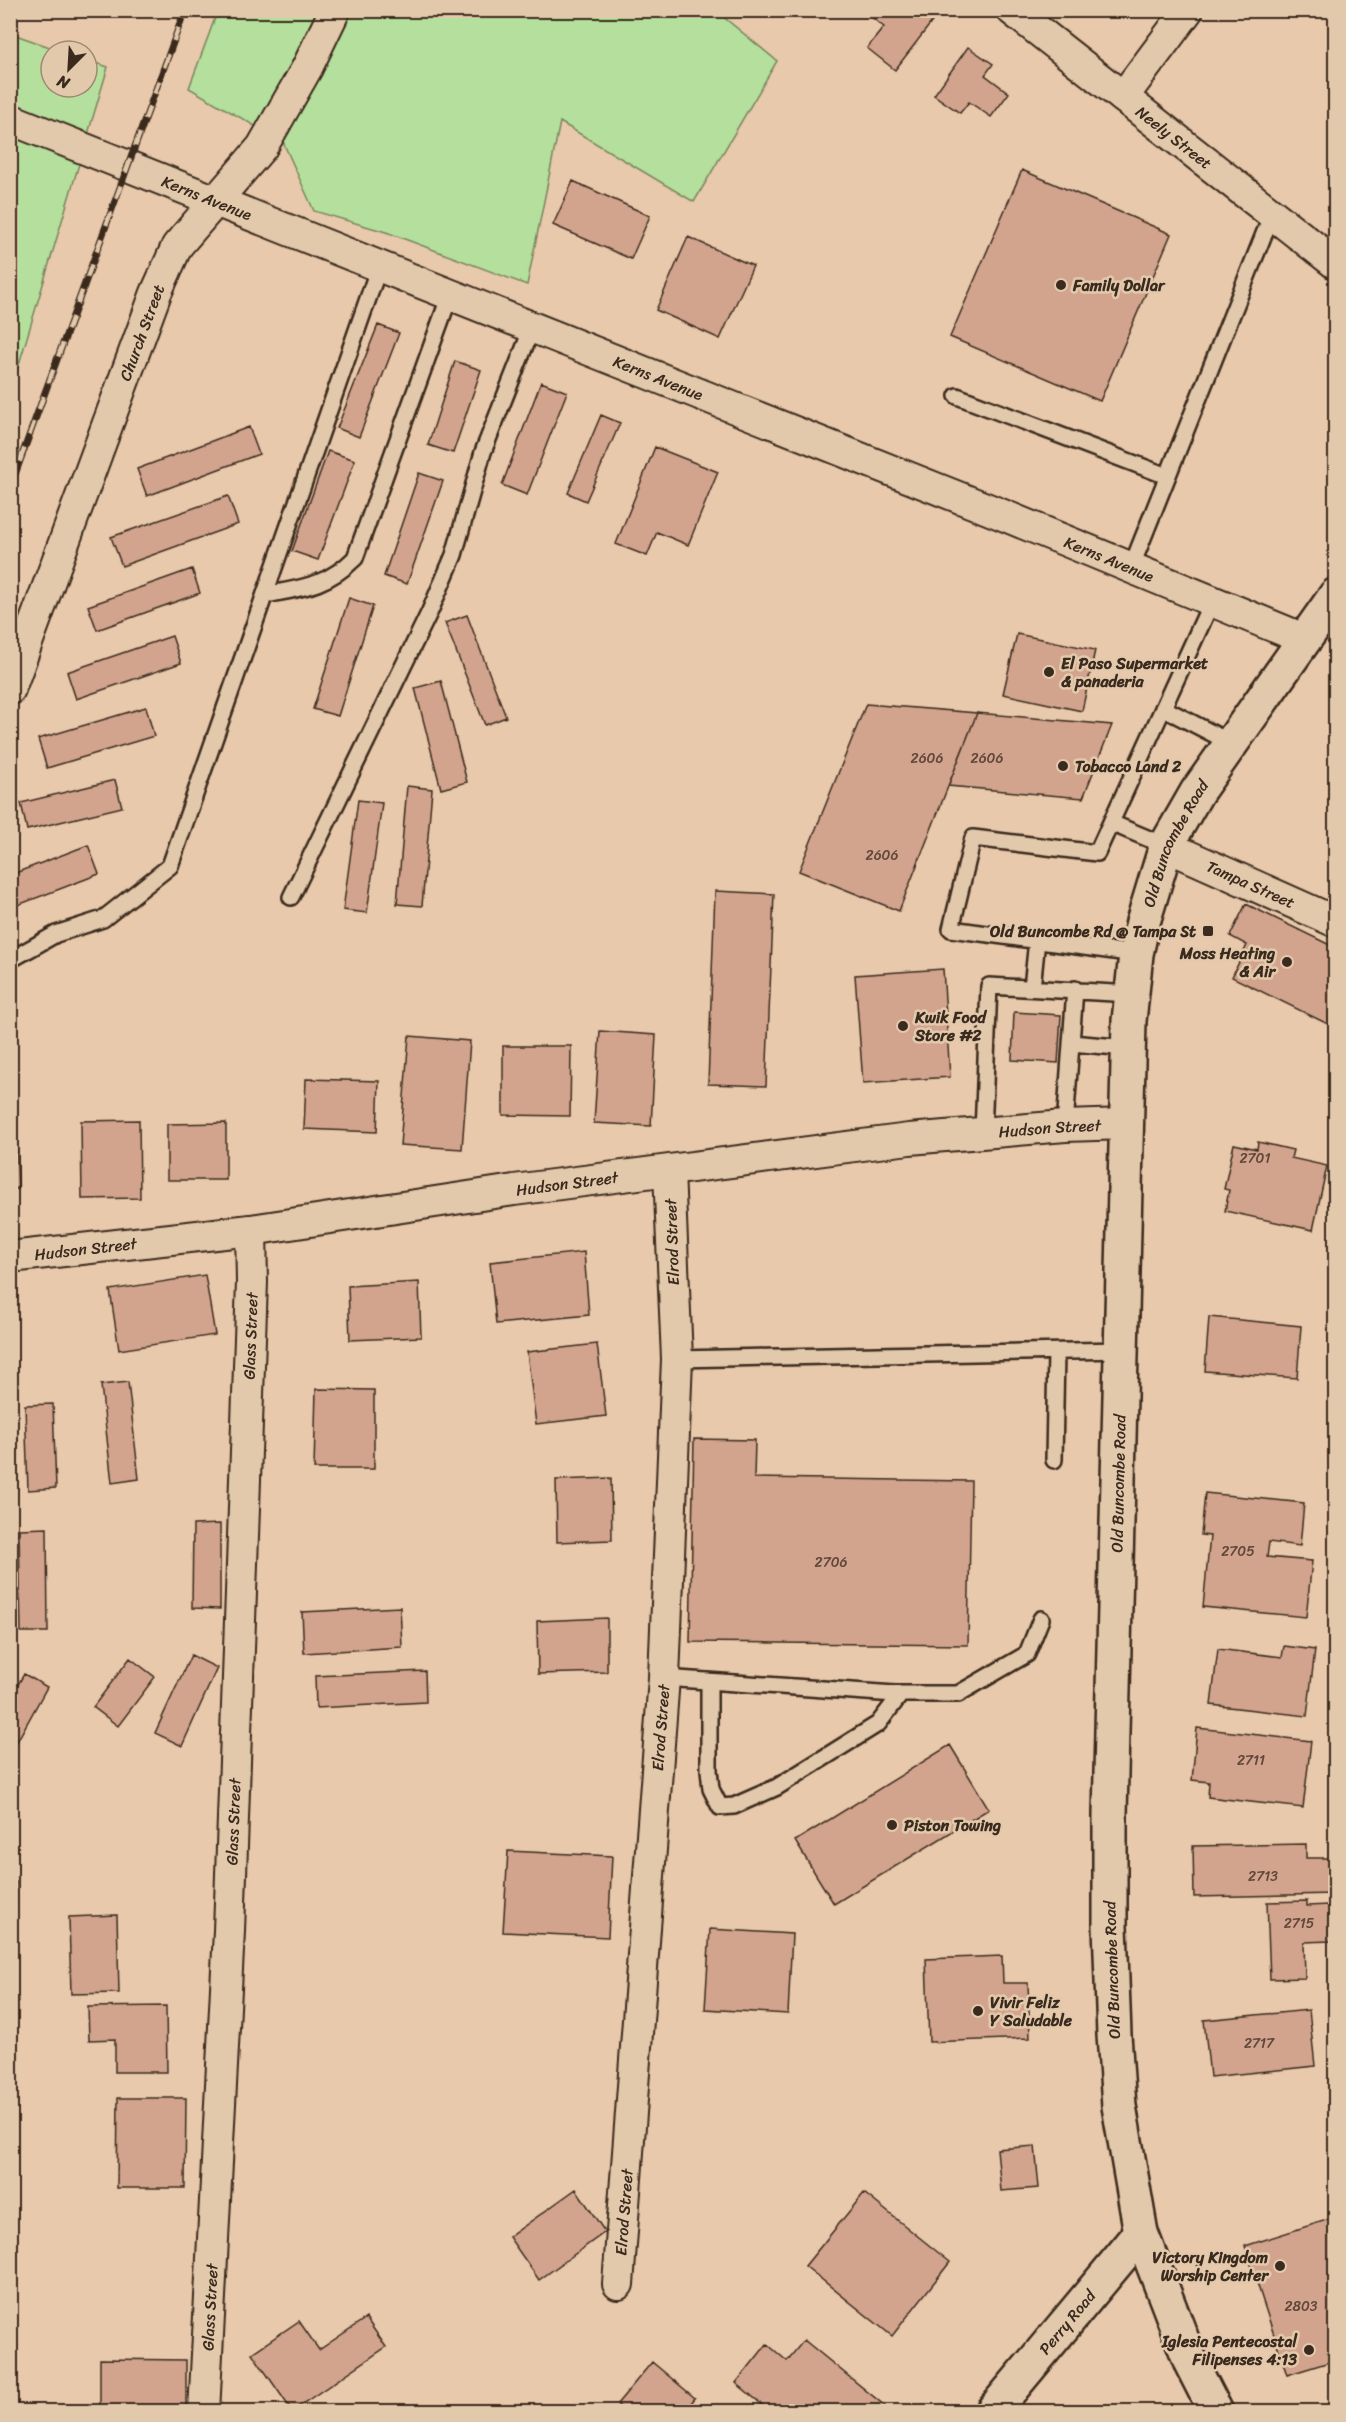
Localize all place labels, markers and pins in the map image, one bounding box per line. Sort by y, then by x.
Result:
place label: Family Dollar [1072,271,1166,300]
marker: Family Dollar [1054,278,1068,292]
place label: El Paso Supermarket & panaderia [1061,649,1208,696]
marker: El Paso Supermarket & panaderia [1042,665,1056,679]
place label: Tobacco Land 2 [1075,752,1182,781]
marker: Tobacco Land 2 [1056,759,1070,773]
place label: Old Buncombe Rd @ Tampa St [989,917,1196,946]
marker: Old Buncombe Rd @ Tampa St [1201,924,1215,938]
place label: Moss Heating & Air [1179,939,1276,986]
marker: Moss Heating & Air [1280,955,1294,969]
place label: Kwik Food Store #2 [914,1003,988,1050]
marker: Kwik Food Store #2 [896,1019,910,1033]
place label: Piston Towing [904,1811,1001,1840]
marker: Piston Towing [885,1818,899,1832]
place label: Vivir Feliz Y Saludable [990,1988,1073,2035]
marker: Vivir Feliz Y Saludable [971,2004,985,2018]
place label: Victory Kingdom Worship Center [1152,2243,1269,2290]
marker: Victory Kingdom Worship Center [1273,2259,1287,2273]
place label: Iglesia Pentecostal Filipenses 4:13 [1161,2327,1298,2374]
marker: Iglesia Pentecostal Filipenses 4:13 [1302,2343,1316,2357]

